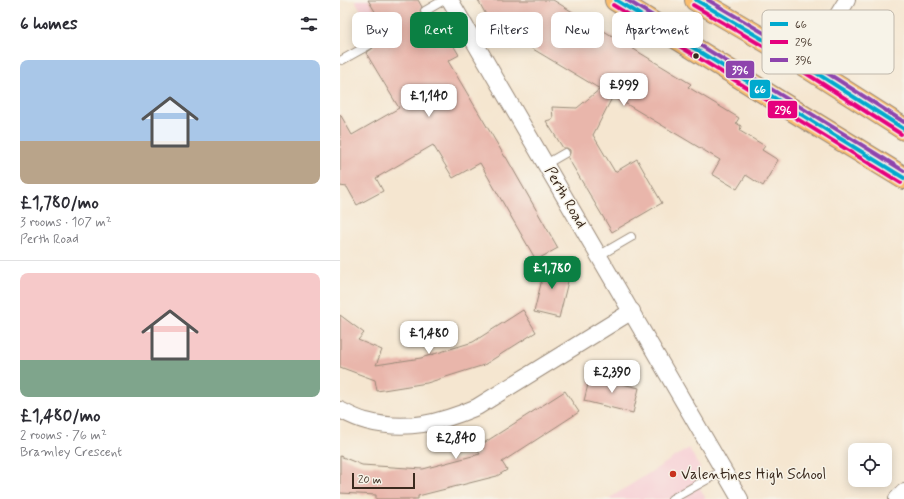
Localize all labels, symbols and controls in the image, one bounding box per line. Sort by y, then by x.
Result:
legend [762,10,894,74]
chip: Buy [352,12,402,48]
chip: Rent [410,12,468,48]
chip: Filters [476,12,543,48]
chip: New [551,12,604,48]
chip: Apartment [612,12,703,48]
text: 6 homes [20,13,78,35]
icon: filters [298,13,320,35]
text: 66 [795,18,807,32]
text: 296 [795,36,812,50]
unlabelled marker [691,51,701,61]
text: 396 [795,54,812,68]
line badge: 396 [725,60,755,79]
text: 396 [732,64,748,78]
pin: £999 [600,73,648,107]
text: £999 [609,77,639,94]
line badge: 66 [749,79,771,99]
text: 66 [754,83,766,97]
pin: £1,140 [396,84,462,118]
icon: home [134,86,206,158]
text: £1,140 [410,88,448,105]
line badge: 296 [767,100,798,119]
text: 296 [774,104,792,118]
street label: Perth Road [539,163,591,232]
text: £1,780/mo [20,192,99,214]
text: 3 rooms · 107 m² [20,214,112,231]
text: Perth Road [20,231,79,248]
pin: £1,780 [519,256,585,290]
text: £1,780 [533,260,571,277]
icon: home [134,299,206,371]
pin: £1,480 [396,321,462,355]
text: £1,480 [409,325,449,342]
pin: £2,390 [579,360,645,394]
text: £2,390 [593,364,631,381]
text: £1,480/mo [20,405,100,427]
pin: £2,840 [423,426,489,460]
text: 2 rooms · 76 m² [20,427,107,444]
text: £2,840 [436,430,476,447]
map controls [848,443,892,487]
button: locate [848,443,892,487]
text: Bramley Crescent [20,444,122,461]
place label: Valentines High School [681,465,826,485]
marker: Valentines High School [668,469,678,479]
scale bar [352,471,415,490]
text: 20 m [358,473,381,487]

